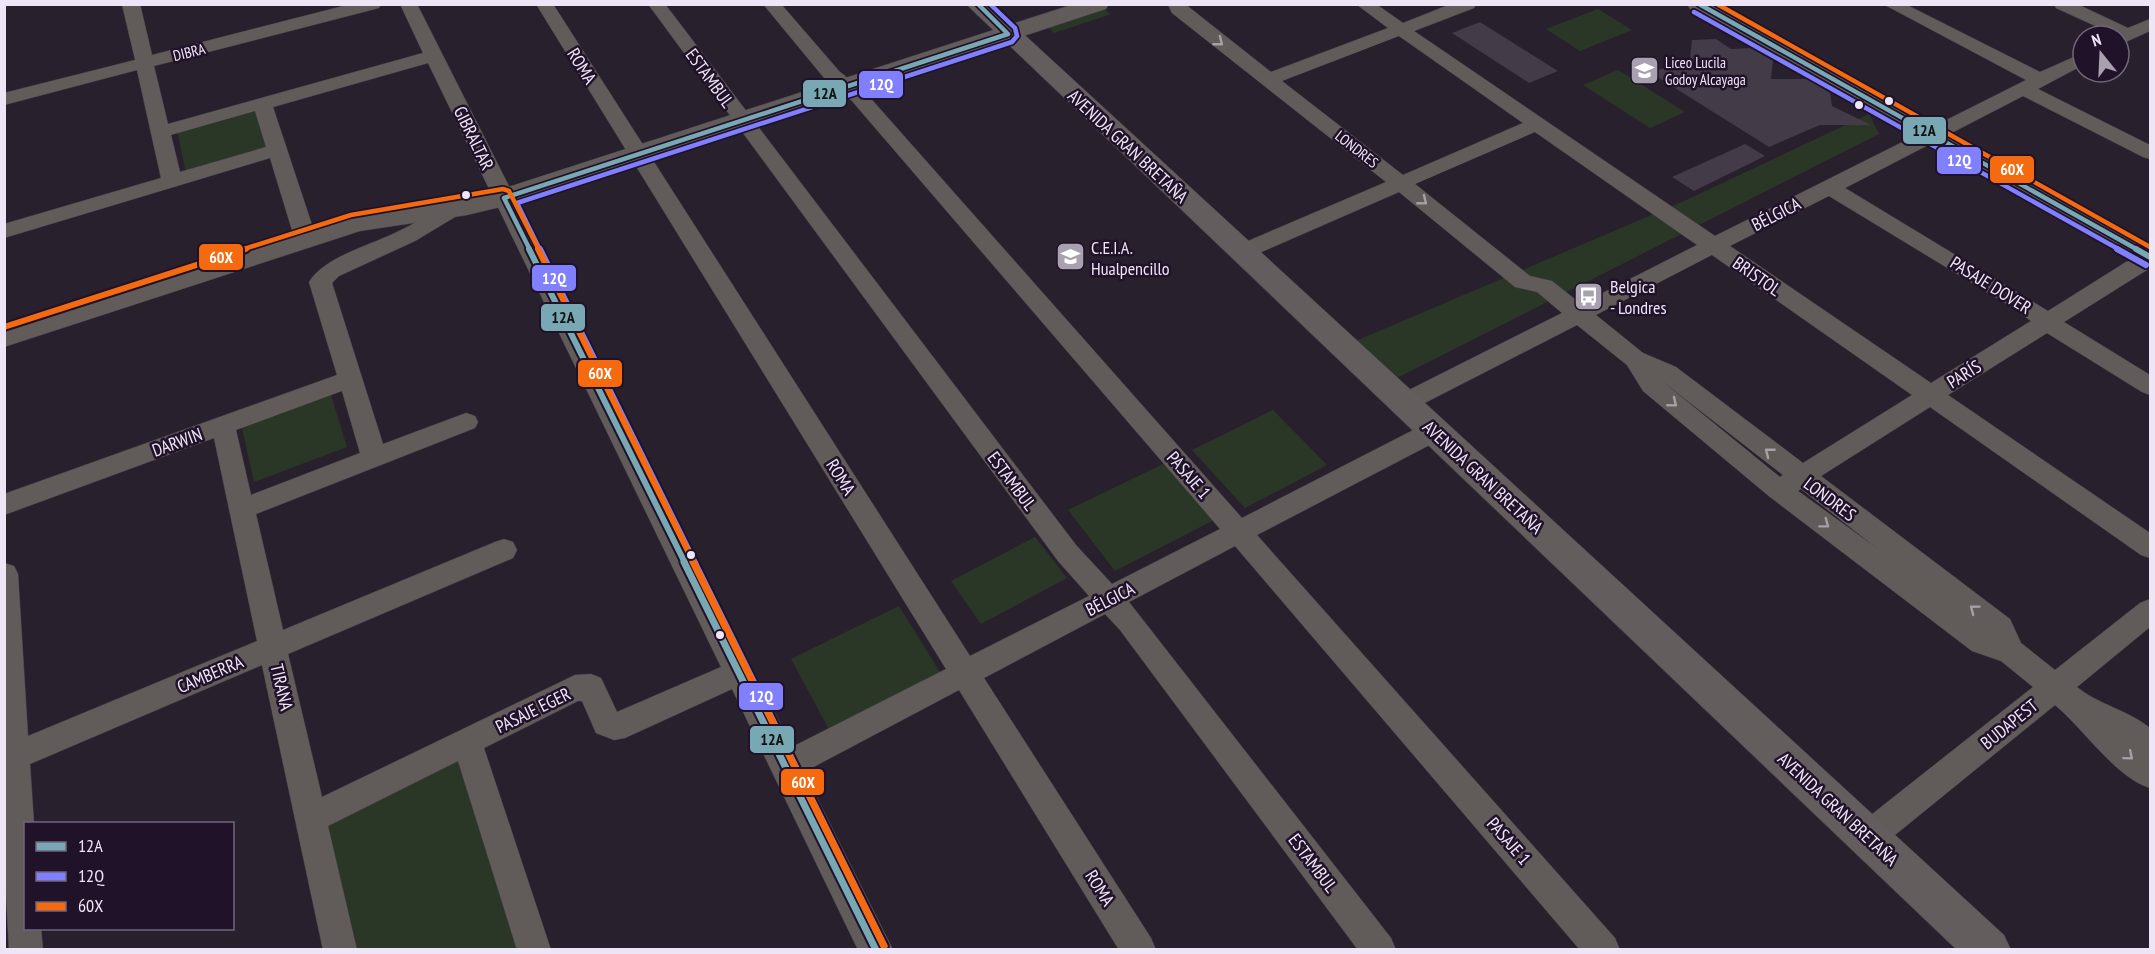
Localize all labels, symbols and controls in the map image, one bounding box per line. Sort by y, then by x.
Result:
north arrow [2071,24,2131,84]
text: N [2089,29,2104,51]
one-way arrow [1213,35,1224,46]
street label: DIBRA [171,39,208,65]
street label: ROMA [562,44,602,89]
street label: ESTAMBUL [681,44,740,113]
place label: Liceo Lucila Godoy Alcayaga [1665,53,1746,89]
school or university icon: Liceo Lucila Godoy Alcayaga [1628,55,1660,87]
line badge: 12Q [858,70,904,99]
text: 12Q [869,74,894,94]
line badge: 12A [802,79,847,108]
text: 12A [813,83,838,103]
street label: AVENIDA GRAN BRETAÑA [1063,84,1193,208]
unlabelled marker [1883,95,1895,107]
unlabelled marker [1853,99,1865,111]
street label: GIBRALTAR [449,102,499,174]
line badge: 12A [1902,116,1947,145]
text: 12A [1912,120,1937,140]
street label: LONDRES [1332,126,1382,172]
line badge: 12Q [1936,146,1982,175]
text: 12Q [1947,150,1972,170]
line badge: 60X [1989,155,2035,184]
text: 60X [2000,159,2024,179]
unlabelled marker [460,189,472,201]
street label: BÉLGICA [1748,192,1805,236]
one-way arrow [1416,194,1427,205]
place label: C.E.I.A. Hualpencillo [1091,236,1170,280]
school or university icon: C.E.I.A. Hualpencillo [1054,241,1086,273]
line badge: 60X [198,243,244,271]
text: 60X [209,247,233,267]
street label: BRISTOL [1728,251,1786,301]
street label: PASAJE DOVER [1946,251,2036,319]
line badge: 12Q [531,264,577,292]
text: 12Q [542,268,567,288]
place label: Belgica - Londres [1610,275,1667,319]
bus stop icon: Belgica - Londres [1573,280,1605,312]
line badge: 12A [540,303,586,332]
text: 12A [551,307,576,327]
street label: PARÍS [1943,354,1986,393]
line badge: 60X [577,359,623,388]
text: 60X [588,363,612,383]
one-way arrow [1666,396,1677,407]
street label: AVENIDA GRAN BRETAÑA [1418,415,1548,539]
street label: DARWIN [149,422,205,462]
street label: PASAJE 1 [1162,446,1216,504]
street label: ESTAMBUL [982,447,1042,515]
one-way arrow [1765,449,1776,460]
street label: ROMA [821,455,861,500]
street label: LONDRES [1799,472,1861,526]
one-way arrow [1819,517,1830,528]
unlabelled marker [685,549,697,561]
street label: BÉLGICA [1082,577,1139,621]
one-way arrow [1970,605,1981,616]
unlabelled marker [714,629,726,641]
street label: CAMBERRA [174,650,247,698]
street label: TIRANA [265,661,299,713]
street label: PASAJE EGER [492,682,575,738]
line badge: 12Q [738,682,784,711]
text: 12Q [749,686,774,706]
street label: BUDAPEST [1976,694,2042,754]
line badge: 12A [749,725,795,754]
text: 12A [760,729,785,749]
street label: AVENIDA GRAN BRETAÑA [1773,747,1903,871]
one-way arrow [2122,749,2133,760]
line badge: 60X [780,768,825,796]
text: 60X [791,772,815,792]
street label: PASAJE 1 [1482,812,1536,870]
legend [24,822,234,930]
street label: ESTAMBUL [1283,829,1343,897]
text: 12A [78,834,103,857]
text: 12Q [78,864,105,887]
street label: ROMA [1080,866,1120,911]
text: 60X [78,894,103,917]

